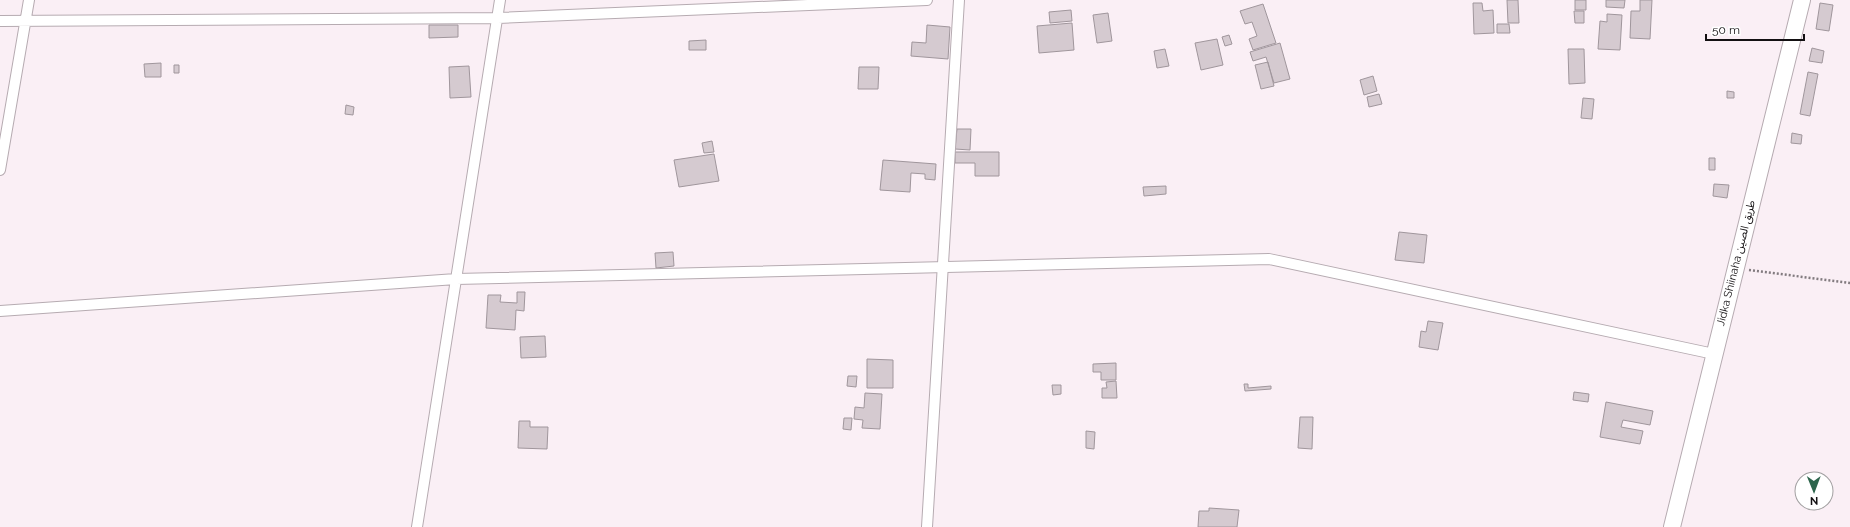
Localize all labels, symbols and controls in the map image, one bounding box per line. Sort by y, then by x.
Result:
scale bar [1706,16,1804,42]
text: 50 m [1712,23,1740,37]
street label: Jidka Shiinaha طريق الصين [1714,199,1758,327]
north arrow [1794,471,1834,511]
text: N [1810,494,1818,507]

